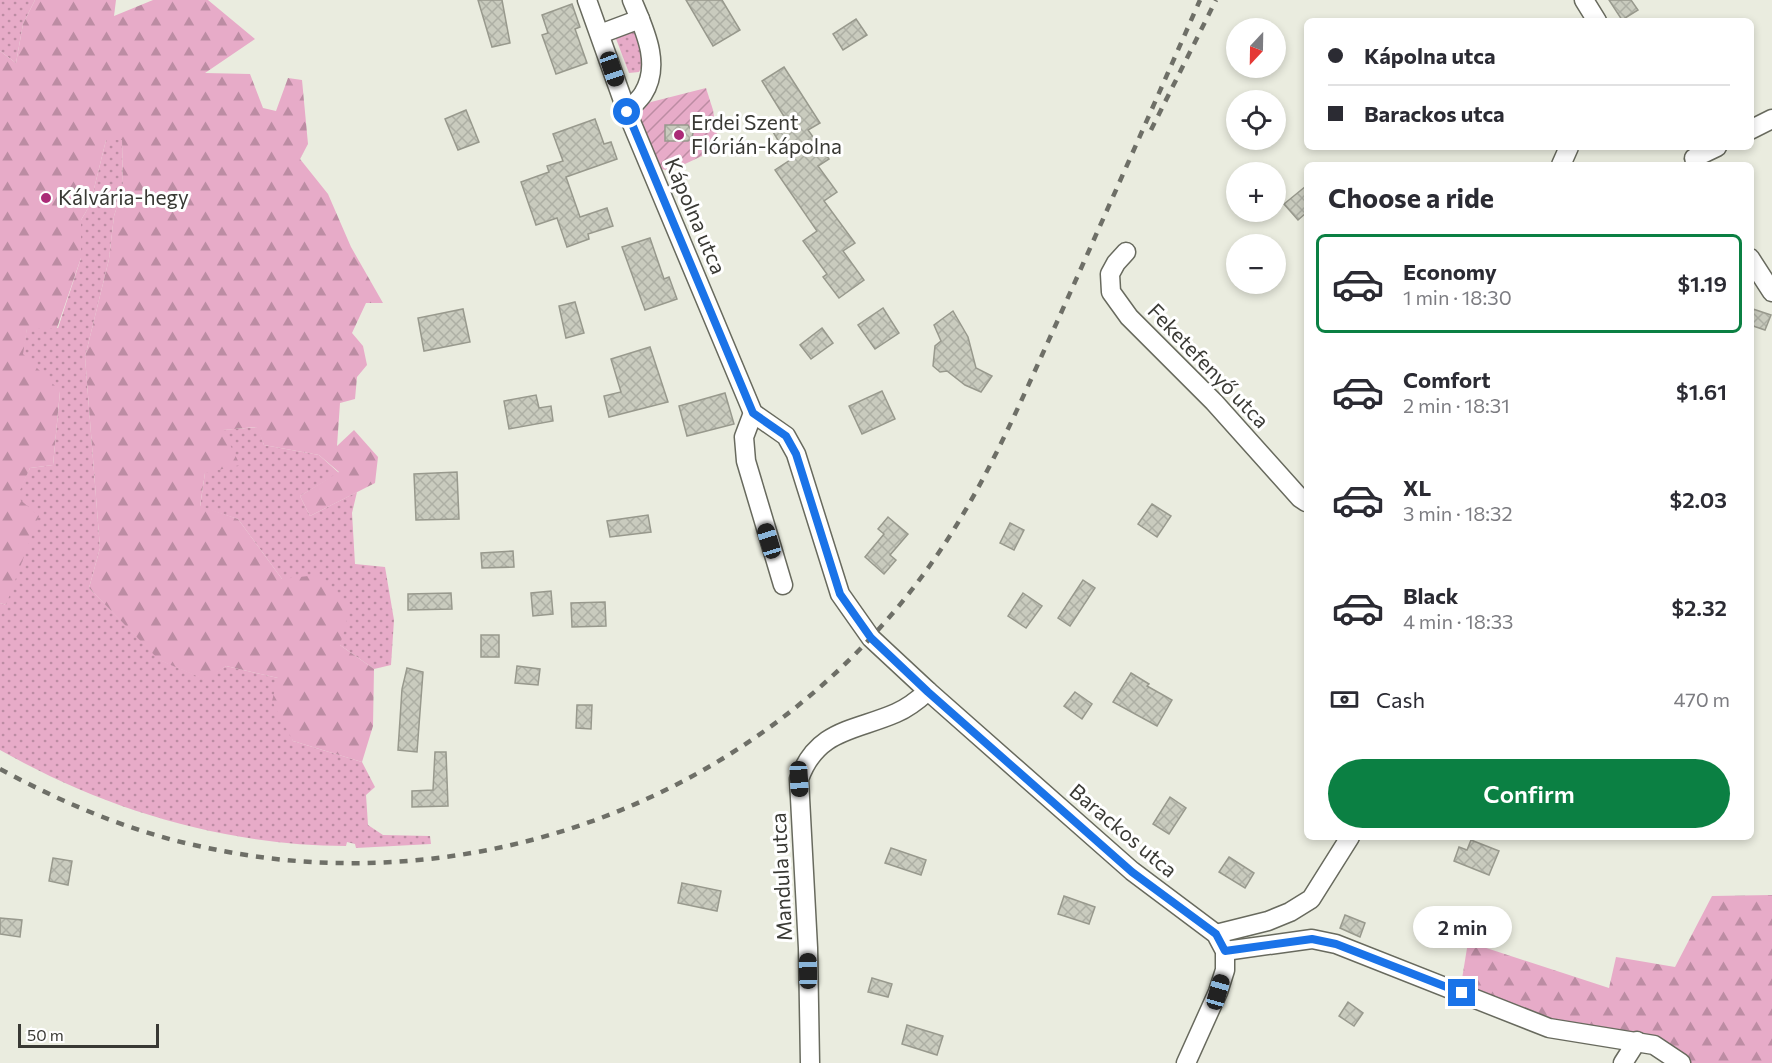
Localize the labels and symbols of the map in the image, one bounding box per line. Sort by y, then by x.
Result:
north arrow [1226,18,1286,78]
car [598,49,626,89]
route start [613,98,640,125]
place label: Erdei Szent Flórián-kápolna [691,109,842,158]
marker: Erdei Szent Flórián-kápolna [672,128,686,142]
street label: Kápolna utca [661,154,732,277]
place label: Kálvária-hegy [58,184,189,209]
marker: Kálvária-hegy [39,191,53,205]
street label: Feketefenyő utca [1143,298,1275,432]
car [755,521,783,561]
car [789,761,809,797]
street label: Barackos utca [1065,778,1183,882]
street label: Mandula utca [765,812,796,942]
callout: 2 min [1412,906,1512,948]
car [799,953,817,989]
car [1204,972,1232,1012]
route end [1448,979,1475,1006]
scale bar [18,1021,159,1048]

